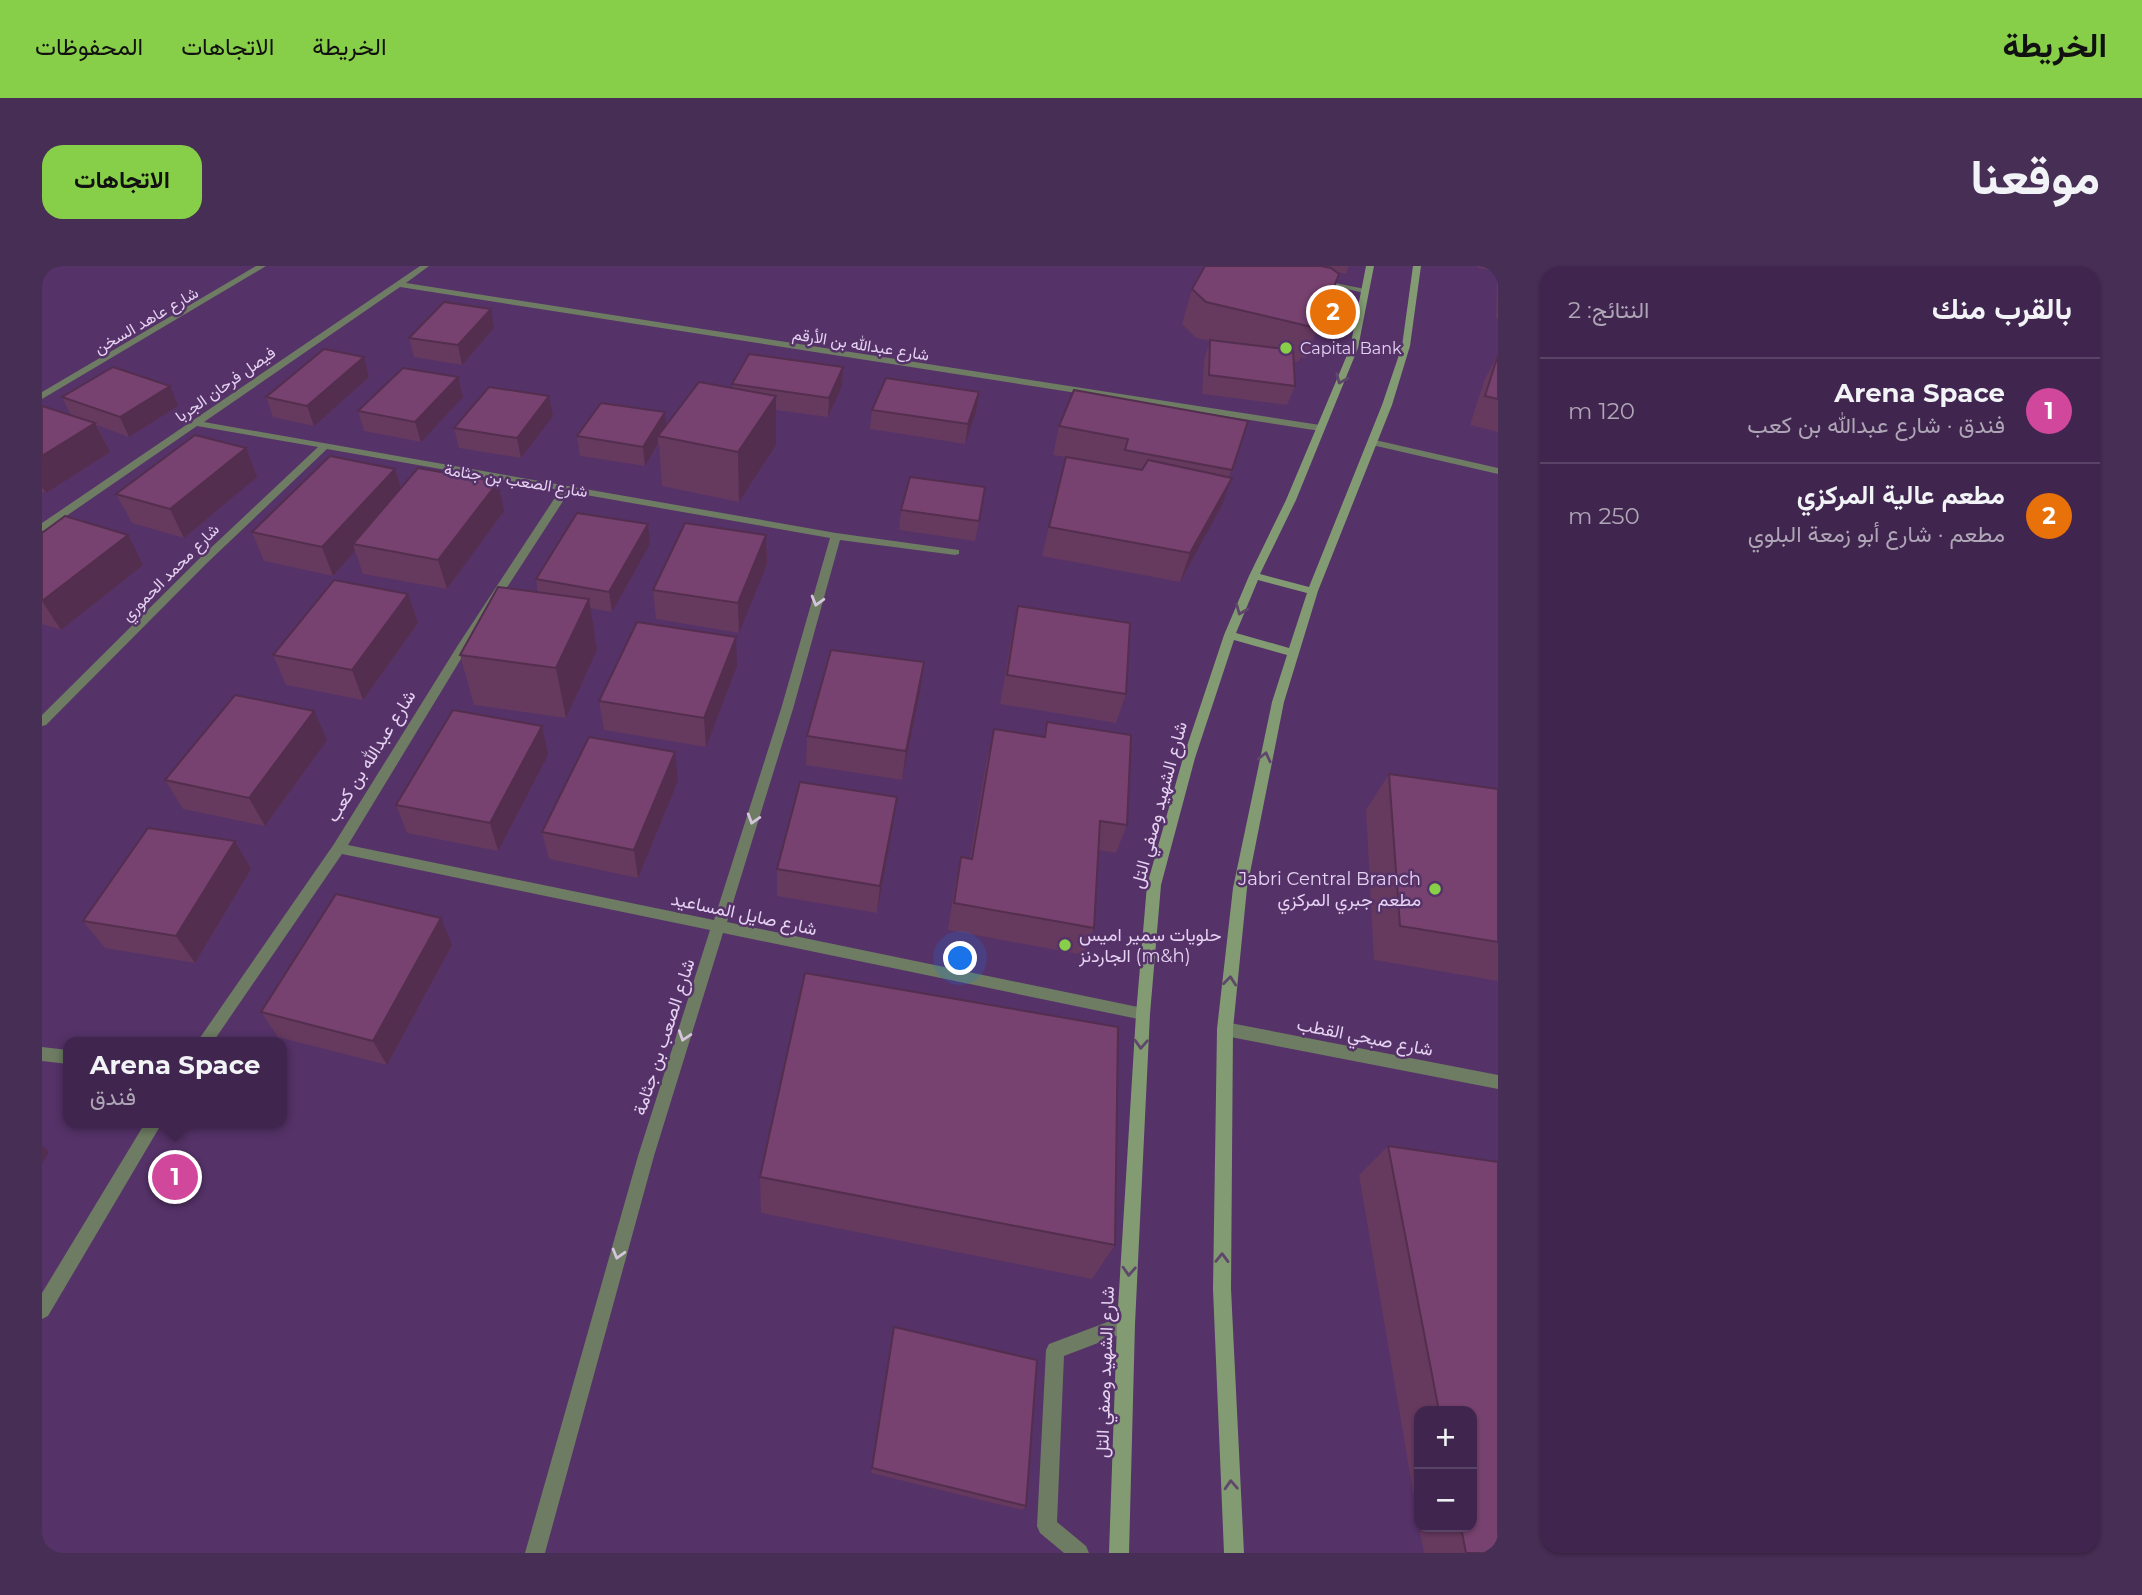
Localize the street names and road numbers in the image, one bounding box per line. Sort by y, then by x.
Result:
street label: شارع عاهد السخن [91,283,203,360]
street label: شارع عبدالله بن الأرقم [791,324,931,367]
street label: فيصل فرحان الجربا [172,343,280,427]
street label: شارع الصعب بن جثامة [443,460,589,503]
street label: شارع محمد الحموري [118,520,226,628]
street label: شارع عبدالله بن كعب [322,686,421,827]
street label: شارع الشهيد وصفي التل [1126,719,1196,892]
street label: شارع صايل المساعيد [669,888,819,941]
street label: شارع الصعب بن جثامة [628,956,701,1118]
street label: شارع صبحي القطب [1294,1013,1435,1065]
street label: شارع الشهيد وصفي التل [1091,1286,1123,1458]

